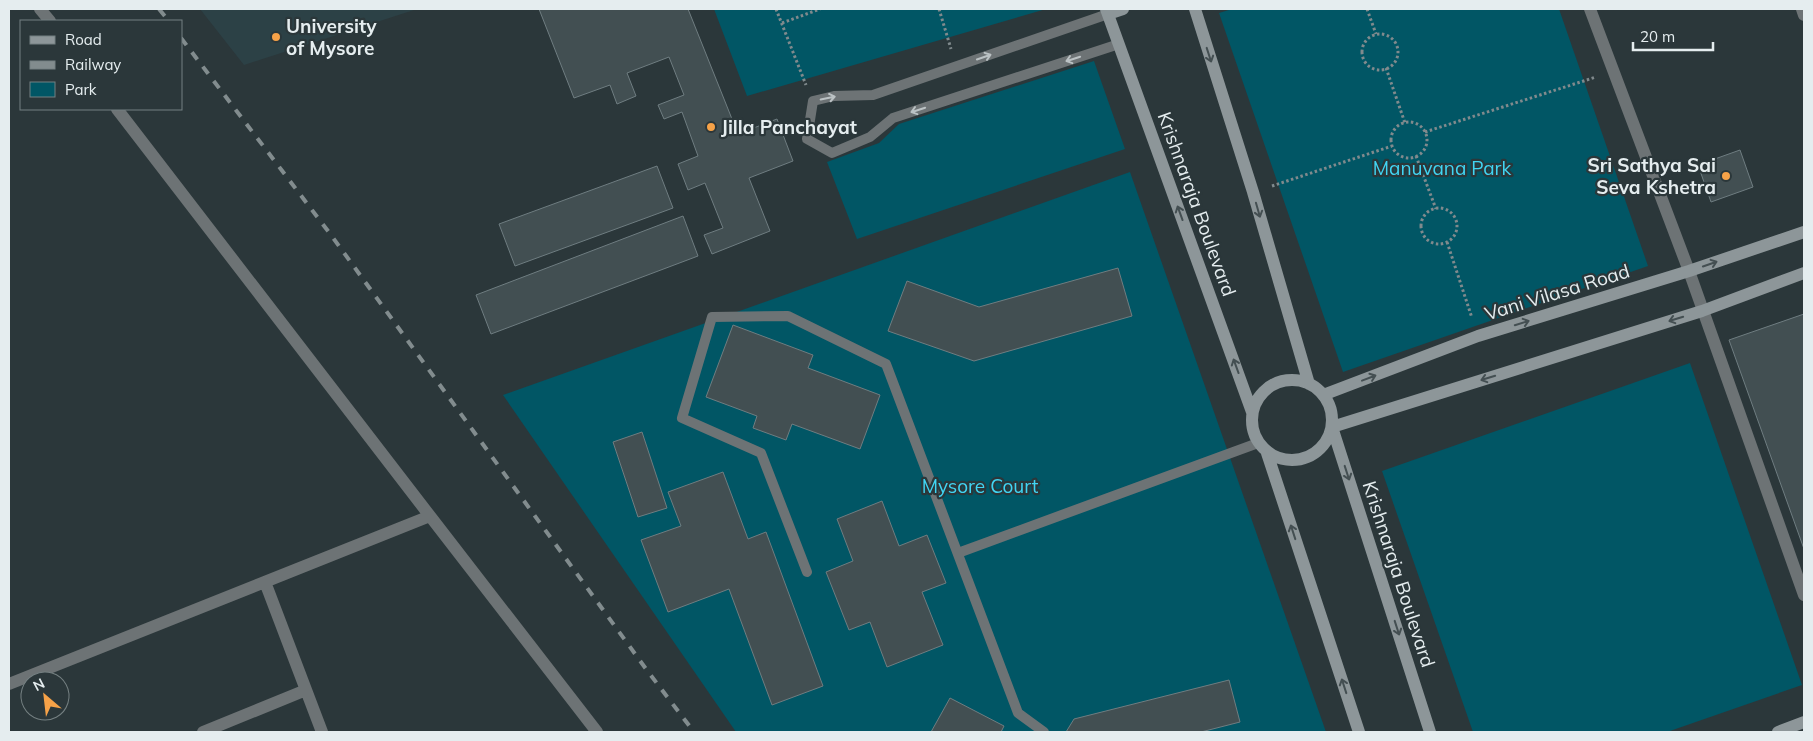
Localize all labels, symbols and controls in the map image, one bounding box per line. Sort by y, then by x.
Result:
place label: University of Mysore [286,14,377,60]
legend [20,20,182,110]
scale bar [1633,20,1713,52]
text: 20 m [1640,27,1675,46]
text: Road [65,30,102,49]
marker: University of Mysore [270,31,282,43]
one-way arrow [1205,47,1215,63]
one-way arrow [975,52,991,61]
text: Railway [65,55,121,74]
one-way arrow [1065,55,1081,64]
text: Park [65,80,97,99]
one-way arrow [819,93,835,102]
one-way arrow [911,106,927,115]
street label: Krishnaraja Boulevard [1152,108,1242,300]
place label: Jilla Panchayat [721,115,857,139]
marker: Jilla Panchayat [705,121,717,133]
place label: Sri Sathya Sai Seva Kshetra [1587,153,1716,199]
park label: Manuvana Park [1373,156,1512,180]
marker: Sri Sathya Sai Seva Kshetra [1720,170,1732,182]
one-way arrow [1254,202,1264,218]
one-way arrow [1175,206,1184,222]
one-way arrow [1702,258,1718,268]
street label: Vani Vilasa Road [1482,259,1632,325]
one-way arrow [1668,314,1684,324]
one-way arrow [1513,317,1529,327]
one-way arrow [1230,358,1240,374]
one-way arrow [1361,373,1376,382]
one-way arrow [1480,374,1496,383]
one-way arrow [1343,465,1352,481]
park label: Mysore Court [922,474,1039,498]
street label: Krishnaraja Boulevard [1358,478,1440,670]
one-way arrow [1288,524,1297,540]
one-way arrow [1392,620,1402,636]
north arrow [20,671,70,721]
text: N [30,674,48,695]
one-way arrow [1339,679,1348,694]

